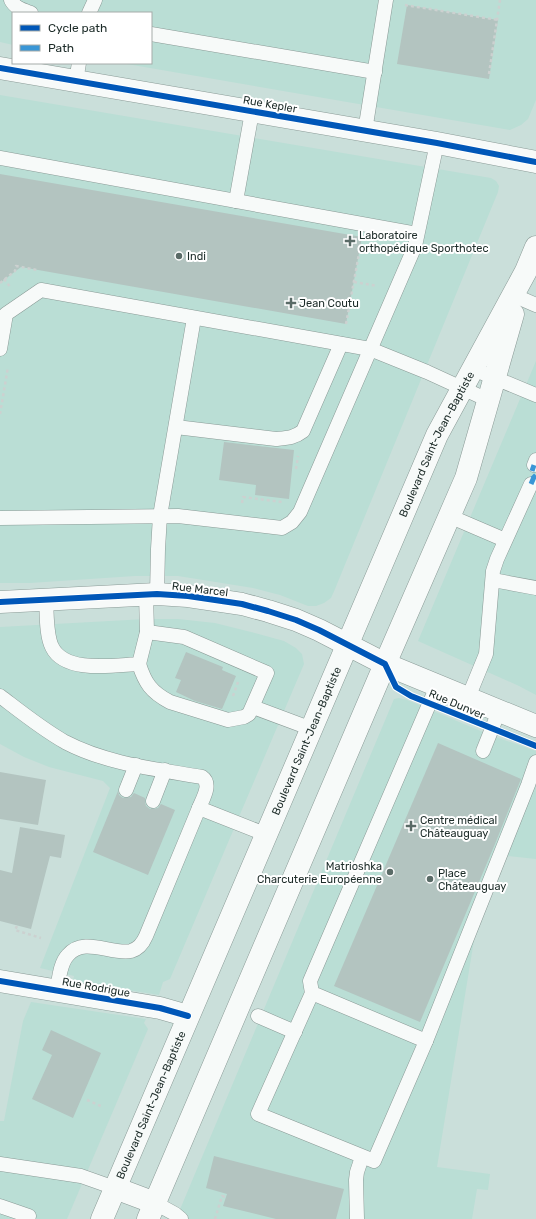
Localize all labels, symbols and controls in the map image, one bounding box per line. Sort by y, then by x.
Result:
legend [12,12,152,64]
text: Cycle path [48,21,107,35]
text: Path [48,41,74,55]
street label: Rue Kepler [242,93,299,116]
place label: Laboratoire orthopédique Sporthotec [359,229,488,255]
marker: Laboratoire orthopédique Sporthotec [344,235,356,247]
place label: Indi [187,250,206,263]
marker: Indi [174,251,184,261]
place label: Jean Coutu [299,297,359,310]
marker: Jean Coutu [286,298,296,308]
street label: Boulevard Saint-Jean-Baptiste [397,369,477,519]
street label: Rue Marcel [171,580,229,599]
street label: Boulevard Saint-Jean-Baptiste [269,665,344,817]
street label: Rue Dunver [427,687,488,722]
place label: Centre médical Châteauguay [420,814,497,840]
marker: Centre médical Châteauguay [405,820,417,832]
place label: Matrioshka Charcuterie Européenne [257,860,382,886]
marker: Matrioshka Charcuterie Européenne [385,867,395,877]
place label: Place Châteauguay [438,867,506,893]
marker: Place Châteauguay [425,874,435,884]
street label: Rue Rodrigue [61,975,131,1000]
street label: Boulevard Saint-Jean-Baptiste [114,1029,189,1181]

